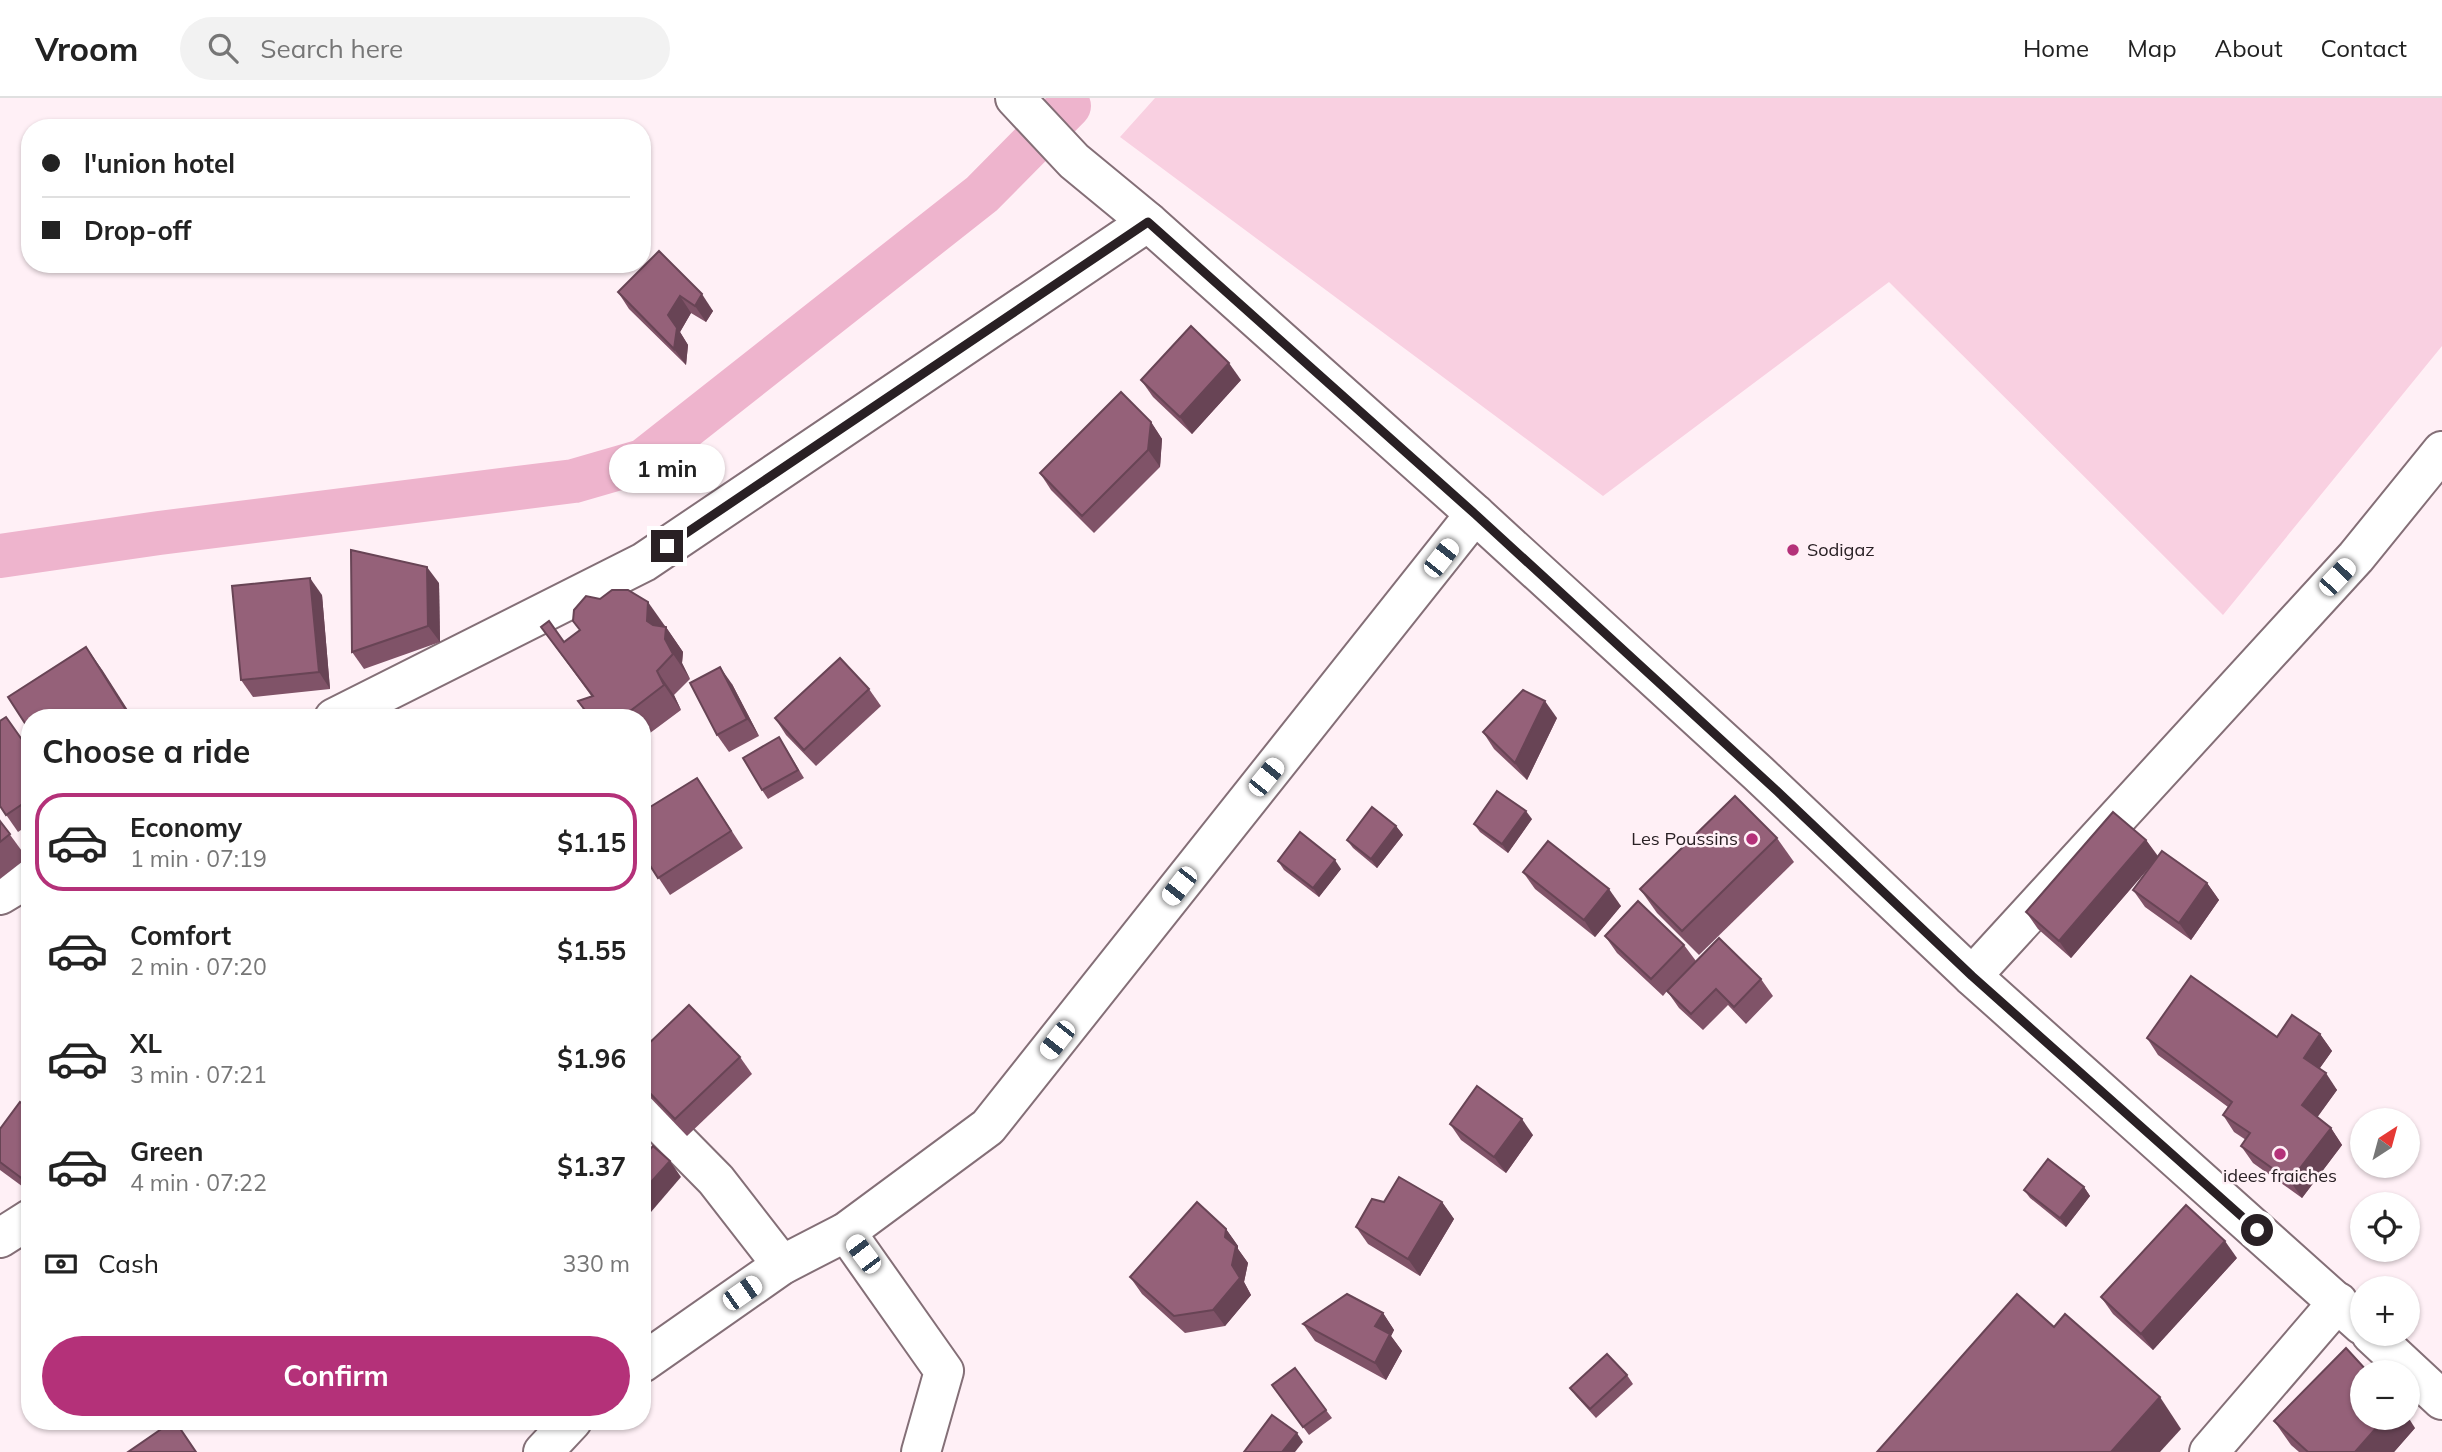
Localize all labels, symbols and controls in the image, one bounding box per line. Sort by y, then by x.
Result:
search box [180,17,670,80]
text: Vroom [35,28,138,69]
icon: search [204,29,242,67]
text: Search here [260,32,403,65]
text: Home [2023,33,2089,63]
text: Map [2127,33,2177,63]
text: About [2215,33,2283,63]
text: Contact [2321,33,2407,63]
text: l'union hotel [84,147,235,180]
text: Drop-off [84,214,191,247]
callout: 1 min [609,444,725,494]
text: 1 min [637,454,697,483]
route end [651,530,683,562]
car [1420,535,1463,581]
place label: Sodigaz [1807,538,1875,561]
marker: Sodigaz [1785,542,1801,558]
car [2315,554,2360,600]
text: Choose a ride [42,731,250,771]
car [1245,754,1288,800]
icon: car [46,811,109,874]
text: Economy [130,811,242,844]
text: $1.15 [557,826,626,859]
place label: Les Poussins [1631,827,1738,850]
marker: Les Poussins [1744,831,1760,847]
text: 1 min · 07:19 [130,844,267,873]
car [1158,863,1201,909]
icon: car [46,919,109,982]
text: Comfort [130,919,231,952]
text: $1.55 [557,934,626,967]
text: 2 min · 07:20 [130,952,267,981]
car [1036,1017,1079,1063]
icon: car [46,1027,109,1090]
text: XL [130,1027,162,1060]
text: $1.96 [557,1042,626,1075]
text: 3 min · 07:21 [130,1060,267,1089]
north arrow [2350,1108,2420,1178]
map controls [2350,1108,2420,1430]
icon: car [46,1135,109,1198]
text: Green [130,1135,203,1168]
marker: idees fraiches [2272,1146,2288,1162]
text: $1.37 [557,1150,626,1183]
place label: idees fraiches [2223,1164,2337,1187]
text: 4 min · 07:22 [130,1168,267,1197]
button: locate [2350,1192,2420,1262]
route start [2241,1214,2273,1246]
car [842,1231,885,1277]
icon: cash [42,1245,80,1283]
text: Cash [98,1247,159,1280]
text: 330 m [562,1249,630,1278]
car [719,1272,766,1314]
button: + [2350,1276,2420,1346]
button: Confirm [42,1336,630,1416]
button: − [2350,1360,2420,1430]

